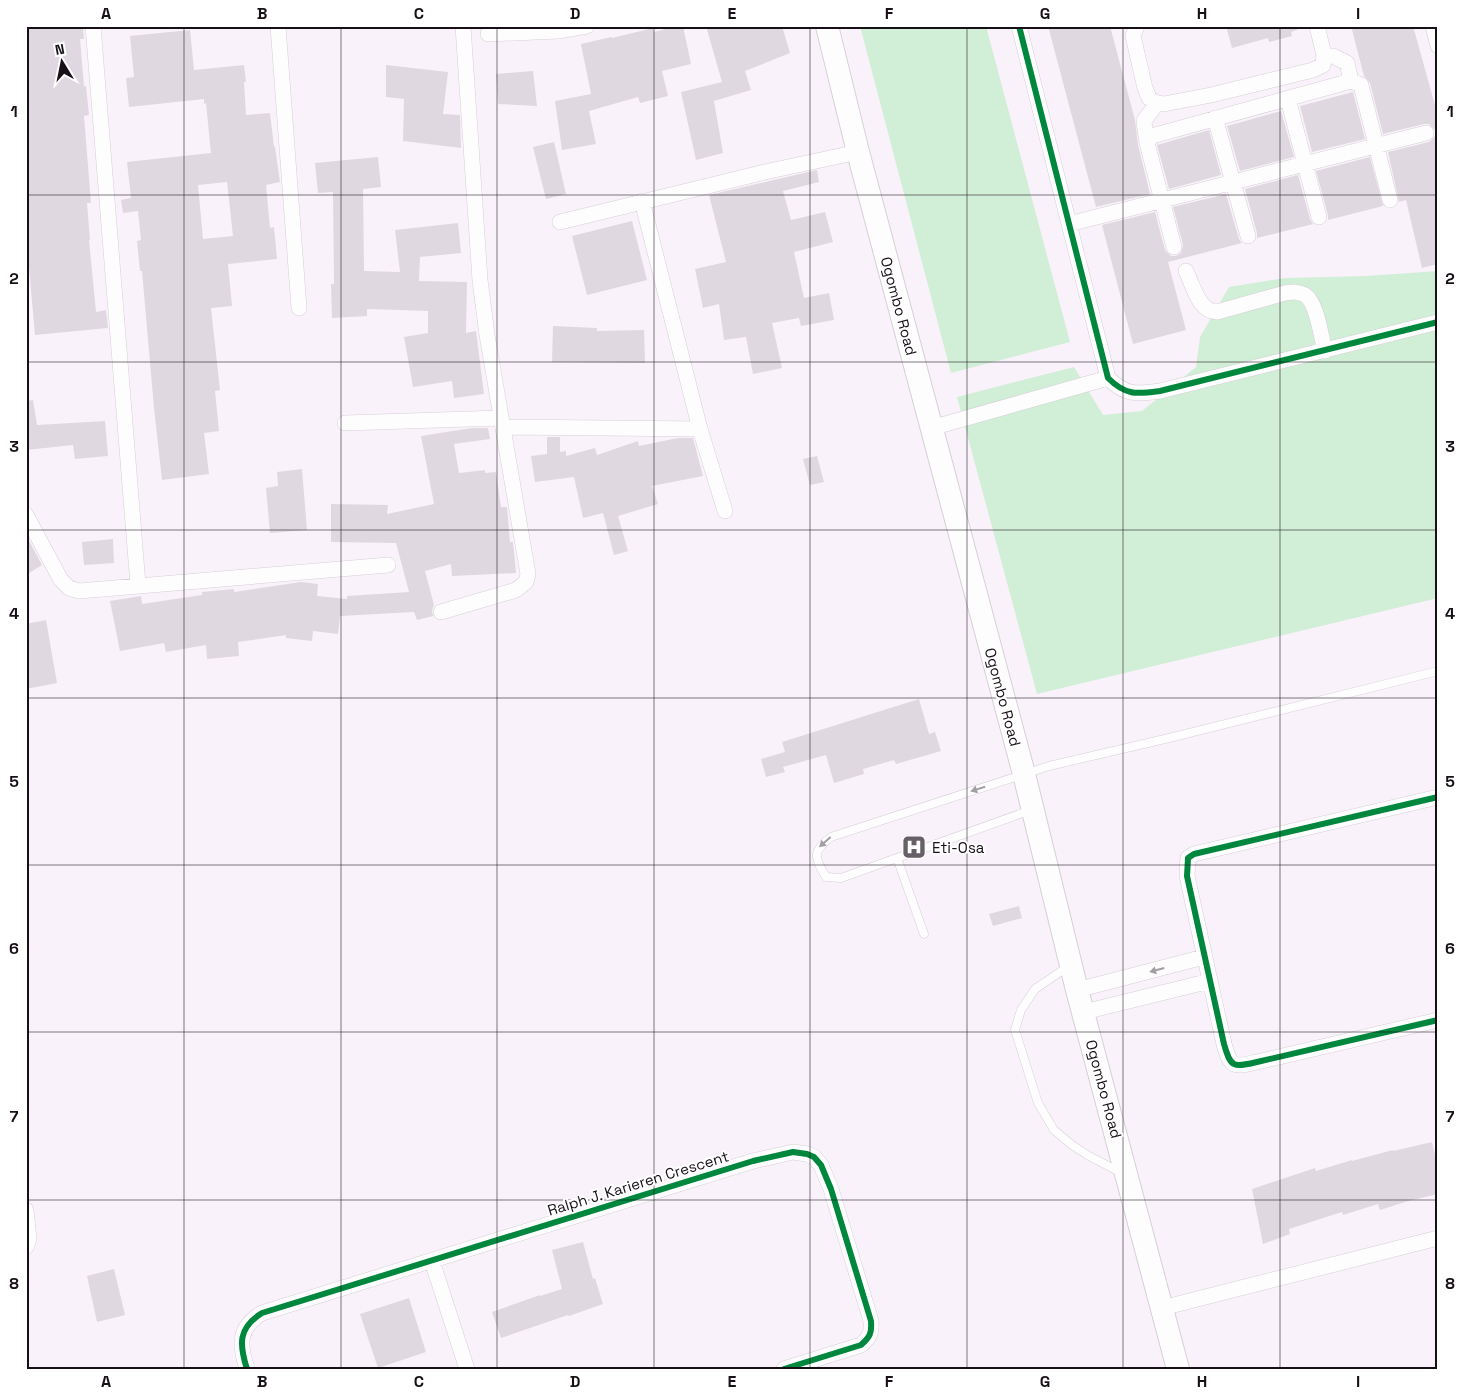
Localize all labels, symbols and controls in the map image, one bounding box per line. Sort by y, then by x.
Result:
text: A [101,3,111,24]
text: B [257,3,267,24]
text: C [414,3,424,24]
text: D [570,3,580,24]
text: E [728,3,737,24]
text: F [885,3,894,24]
text: G [1040,3,1050,24]
text: H [1197,3,1207,24]
text: I [1356,3,1360,24]
north arrow [38,38,88,88]
text: N [54,40,66,59]
text: 1 [10,101,18,122]
text: 1 [1446,101,1454,122]
street label: Ogombo Road [877,255,921,357]
text: 2 [9,268,19,289]
text: 2 [1445,268,1455,289]
text: 3 [9,436,19,457]
text: 3 [1445,436,1455,457]
text: 4 [9,603,19,624]
text: 4 [1445,603,1455,624]
street label: Ogombo Road [981,646,1025,748]
text: 5 [9,771,19,792]
text: 5 [1445,771,1455,792]
one-way arrow [970,786,985,794]
hospital icon: Eti-Osa [901,834,927,860]
one-way arrow [819,836,831,848]
place label: Eti-Osa [932,838,985,857]
text: 6 [9,938,19,959]
text: 6 [1445,938,1455,959]
one-way arrow [1150,966,1165,974]
street label: Ogombo Road [1082,1038,1126,1140]
text: 7 [10,1106,19,1127]
text: 7 [1446,1106,1455,1127]
street label: Ralph J. Karieren Crescent [545,1146,731,1220]
text: 8 [9,1273,19,1294]
text: 8 [1445,1273,1455,1294]
text: A [101,1371,111,1392]
text: B [257,1371,267,1392]
text: C [414,1371,424,1392]
text: D [570,1371,580,1392]
text: E [728,1371,737,1392]
text: F [885,1371,894,1392]
text: G [1040,1371,1050,1392]
text: H [1197,1371,1207,1392]
text: I [1356,1371,1360,1392]

